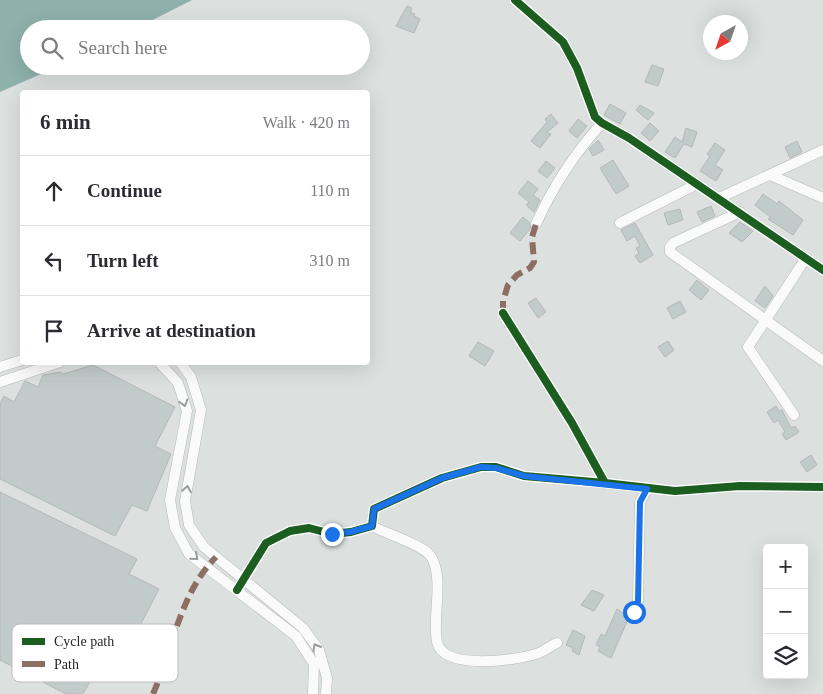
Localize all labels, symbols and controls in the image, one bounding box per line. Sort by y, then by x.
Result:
north arrow [703,15,748,60]
search box [20,20,370,75]
icon: search [38,34,66,62]
text: Search here [78,37,167,58]
text: 6 min [40,110,91,134]
text: Walk · 420 m [263,114,350,131]
icon: ahead [40,177,68,205]
text: Continue [87,180,162,201]
text: 110 m [310,182,350,199]
icon: left [40,247,68,275]
text: Turn left [87,250,159,271]
text: 310 m [310,252,350,269]
icon: arrive [40,317,68,345]
text: Arrive at destination [87,320,256,341]
one-way arrow [178,399,189,407]
one-way arrow [182,484,192,493]
route end [321,523,344,546]
map controls [763,544,808,679]
button: + [763,544,808,589]
one-way arrow [189,551,198,560]
button: − [763,589,808,634]
route start [623,601,646,624]
legend [12,624,178,682]
text: Cycle path [54,634,114,649]
button: layers [763,634,808,679]
one-way arrow [312,644,322,653]
text: Path [54,657,79,672]

